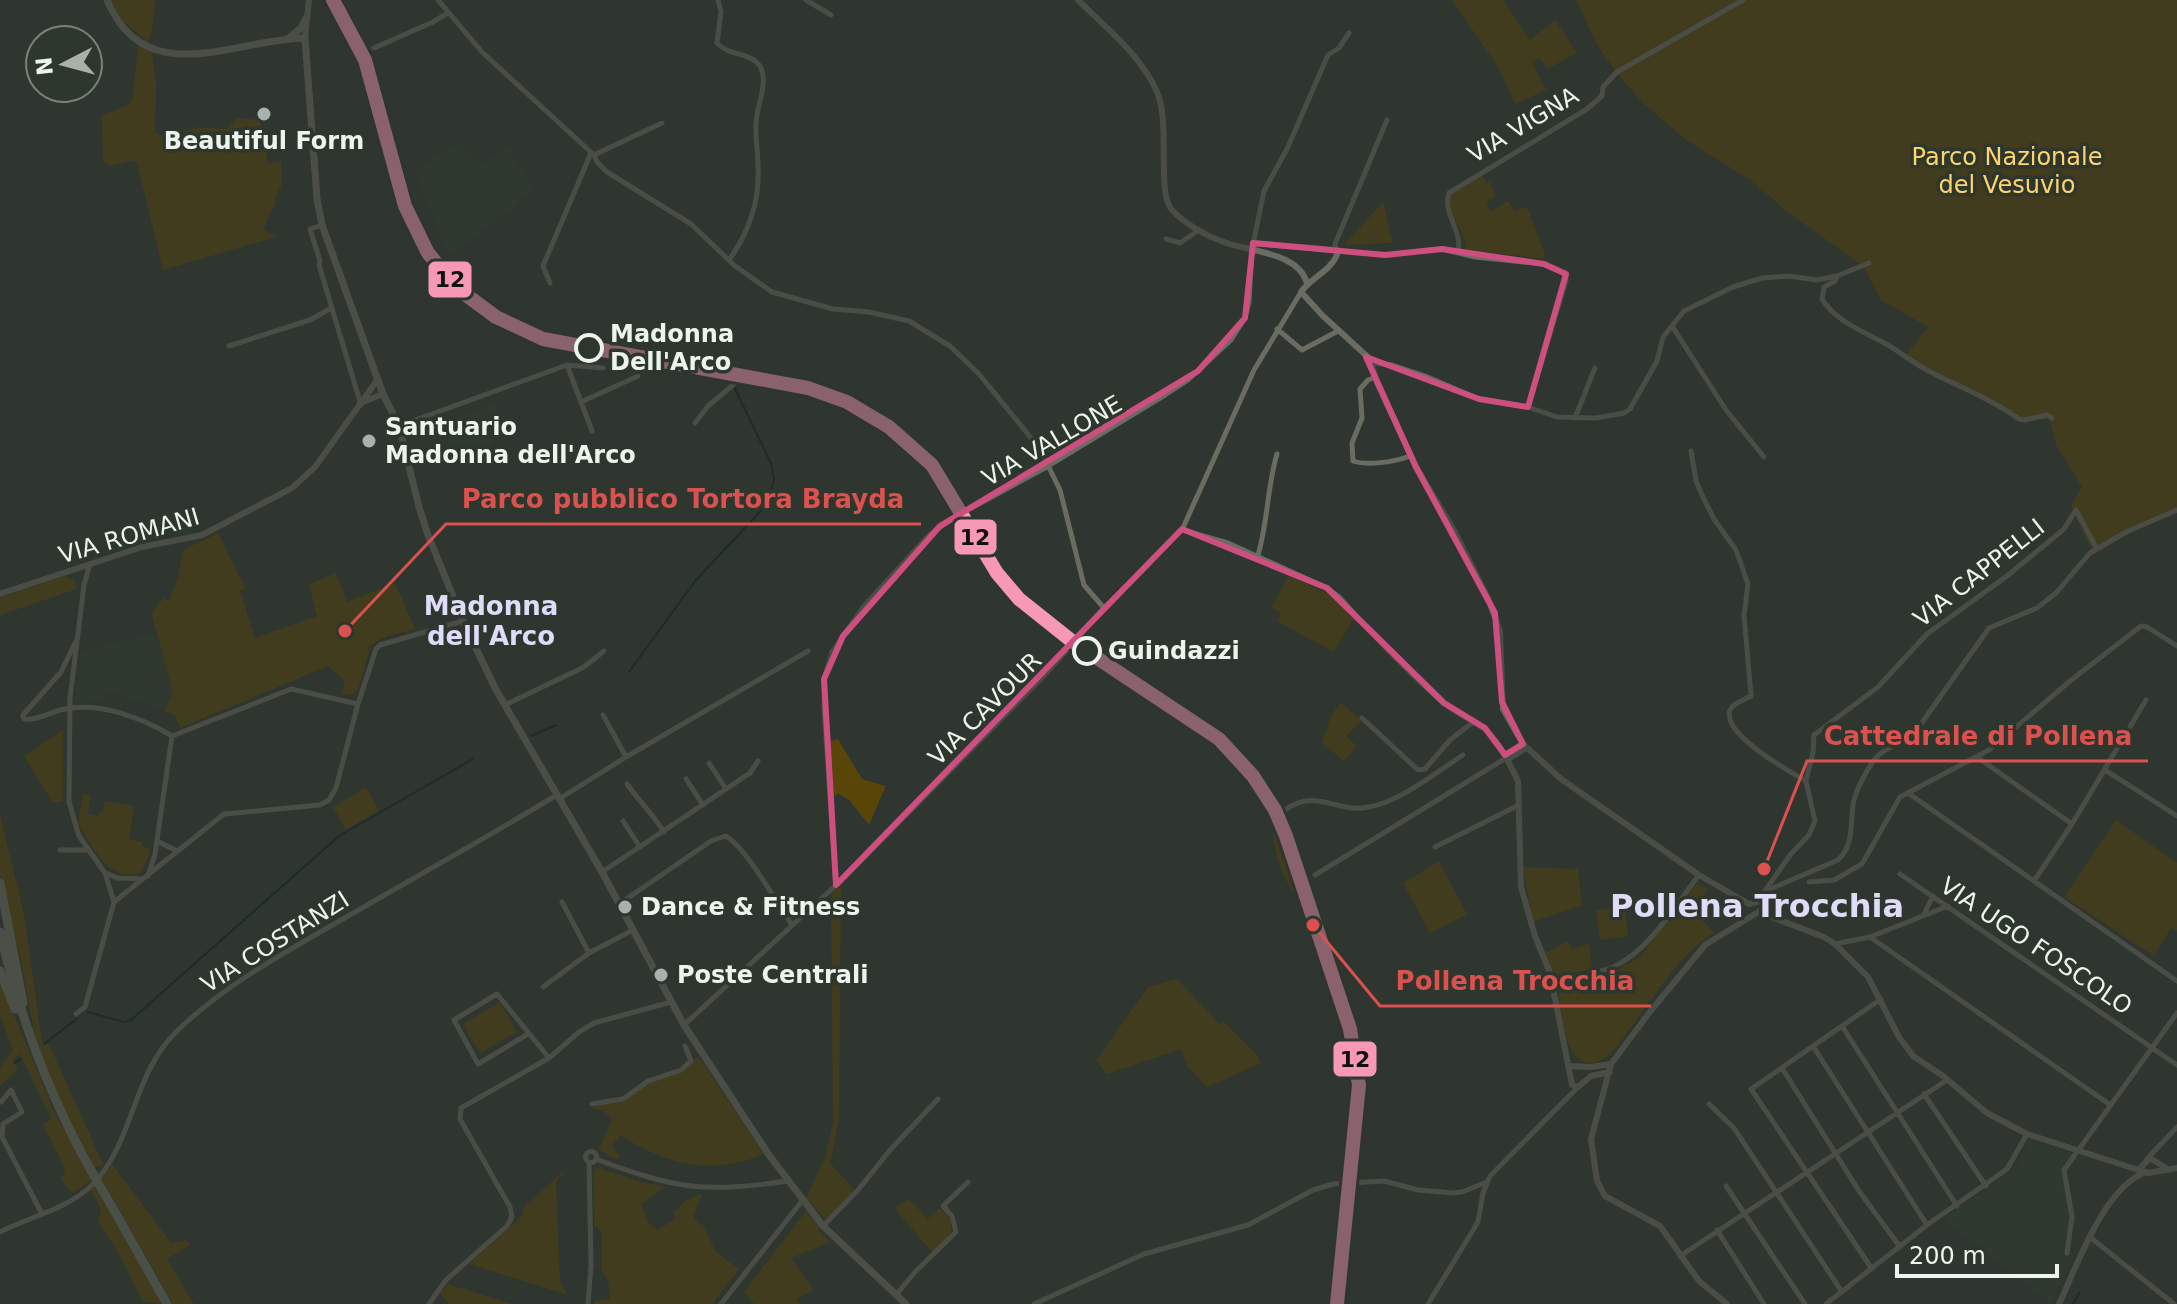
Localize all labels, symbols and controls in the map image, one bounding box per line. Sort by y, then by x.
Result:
north arrow [24,24,104,104]
text: N [31,56,58,77]
street label: VIA VIGNA [1463,81,1584,169]
marker: Beautiful Form [255,105,273,123]
place label: Beautiful Form [164,127,364,155]
park label: Parco Nazionale del Vesuvio [1912,143,2102,199]
line badge: 12 [427,260,473,299]
text: 12 [435,267,465,292]
place label: Madonna Dell'Arco [610,320,734,376]
marker: Madonna Dell'Arco [575,334,603,362]
street label: VIA VALLONE [977,390,1127,492]
place label: Santuario Madonna dell'Arco [385,413,636,469]
marker: Santuario Madonna dell'Arco [360,432,378,450]
callout: Parco pubblico Tortora Brayda [446,474,921,524]
text: Parco pubblico Tortora Brayda [462,484,904,514]
street label: VIA ROMANI [55,503,203,569]
street label: VIA CAPPELLI [1908,513,2050,633]
line badge: 12 [953,518,998,556]
text: 12 [960,525,990,550]
district label: Madonna dell'Arco [424,591,558,651]
marker: Guindazzi [1073,637,1101,665]
place label: Guindazzi [1108,637,1240,665]
street label: VIA CAVOUR [923,647,1047,771]
callout: Cattedrale di Pollena [1807,711,2148,761]
text: Cattedrale di Pollena [1824,721,2132,751]
street label: VIA UGO FOSCOLO [1935,871,2137,1021]
street label: VIA COSTANZI [196,885,354,999]
district label: Pollena Trocchia [1610,887,1904,925]
place label: Dance & Fitness [641,893,860,921]
marker: Dance & Fitness [616,898,634,916]
callout: Pollena Trocchia [1380,956,1651,1006]
place label: Poste Centrali [677,961,868,989]
marker: Poste Centrali [652,966,670,984]
text: Pollena Trocchia [1396,966,1634,996]
line badge: 12 [1332,1040,1378,1078]
text: 12 [1340,1047,1370,1072]
scale bar [1897,1228,2057,1278]
text: 200 m [1909,1242,1986,1270]

